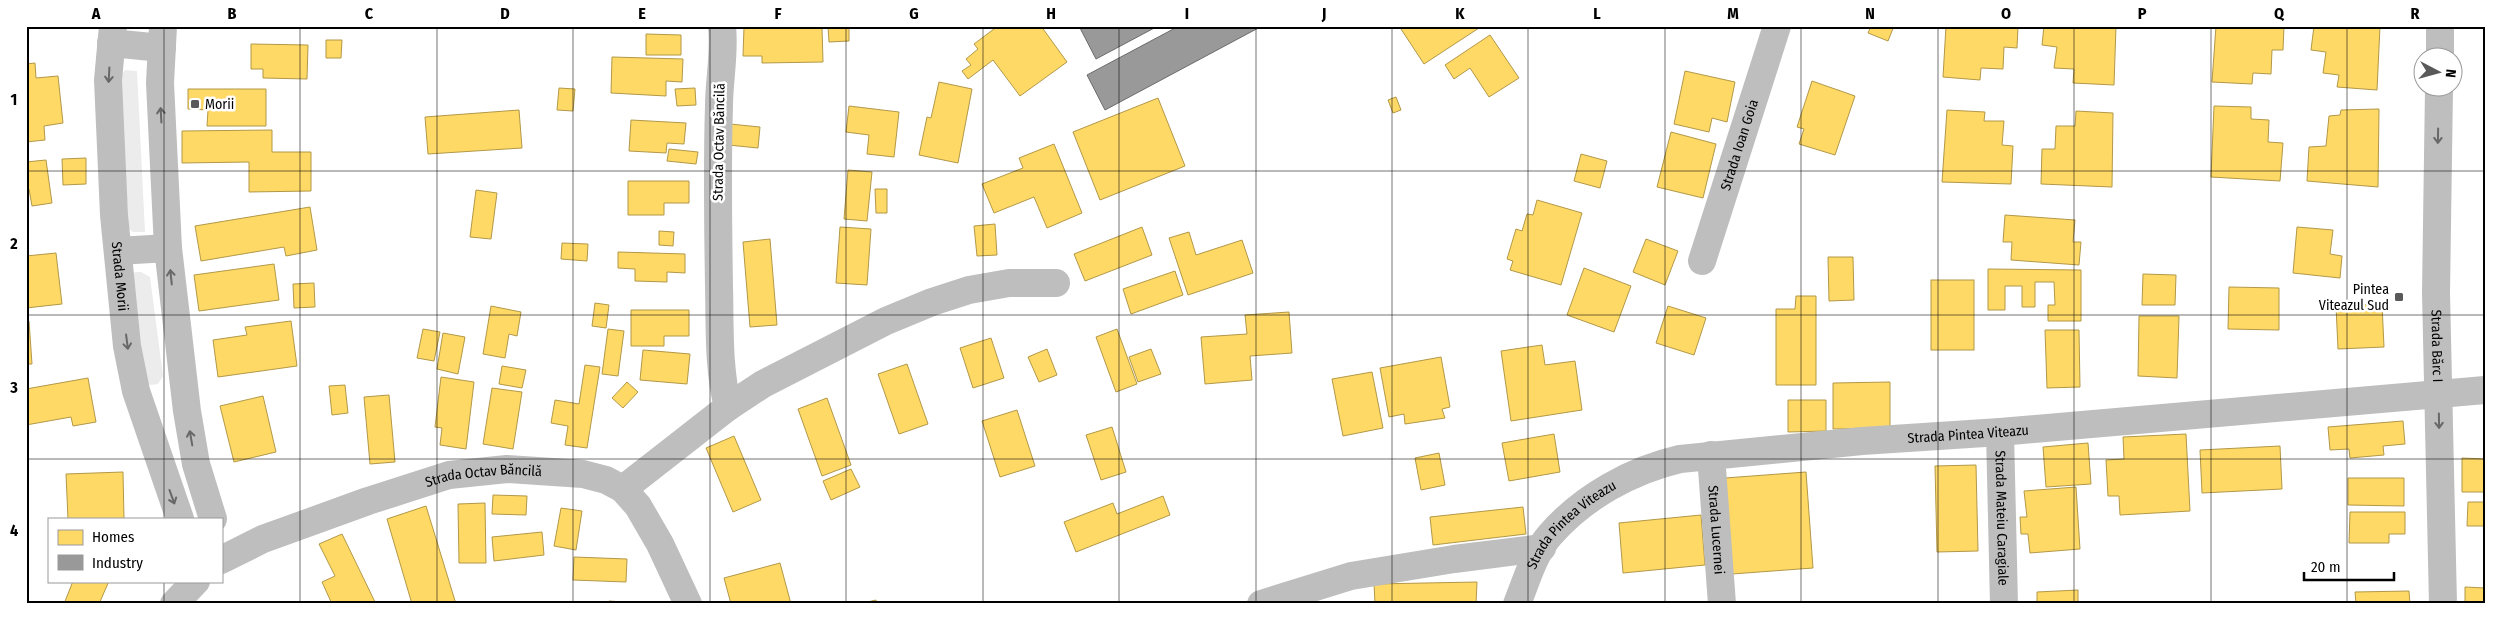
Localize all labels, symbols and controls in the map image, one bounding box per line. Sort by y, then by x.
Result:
text: A [91,4,101,23]
text: B [228,4,237,23]
text: C [365,4,374,23]
text: D [500,4,510,23]
text: E [638,4,646,23]
text: F [774,4,782,23]
text: G [909,4,919,23]
text: H [1046,4,1056,23]
text: I [1185,4,1189,23]
text: J [1321,4,1326,23]
text: K [1455,4,1465,23]
text: L [1593,4,1601,23]
text: M [1727,4,1739,23]
text: N [1865,4,1875,23]
text: O [2001,4,2011,23]
text: P [2138,4,2147,23]
text: Q [2274,4,2285,23]
text: R [2411,4,2421,23]
north arrow [2414,48,2464,98]
one-way arrow [104,66,114,83]
text: N [2442,68,2459,78]
street label: Strada Octav Băncilă [709,83,729,201]
text: 1 [11,90,17,109]
place label: Morii [205,96,234,113]
street label: Strada Ioan Goia [1717,97,1762,193]
marker: Morii [189,98,201,110]
one-way arrow [157,107,166,123]
one-way arrow [2434,128,2443,144]
text: 2 [9,234,18,253]
street label: Strada Morii [108,241,132,312]
one-way arrow [166,269,176,285]
place label: Pintea Viteazul Sud [2319,281,2389,314]
marker: Pintea Viteazul Sud [2393,291,2405,303]
street label: Strada Bărc I [2428,310,2447,382]
one-way arrow [122,333,132,349]
text: 3 [9,378,18,397]
one-way arrow [2434,412,2444,429]
street label: Strada Pintea Viteazu [1907,421,2029,447]
one-way arrow [186,430,196,446]
street label: Strada Mateiu Caragiale [1992,450,2012,586]
street label: Strada Octav Băncilă [423,460,543,491]
street label: Strada Pintea Viteazu [1523,476,1619,572]
street label: Strada Lucernei [1705,485,1728,575]
one-way arrow [168,489,177,504]
legend [48,518,222,582]
text: 4 [10,521,18,540]
text: Homes [92,528,134,546]
scale bar [2304,550,2394,582]
text: Industry [92,554,143,572]
text: 20 m [2311,558,2341,576]

